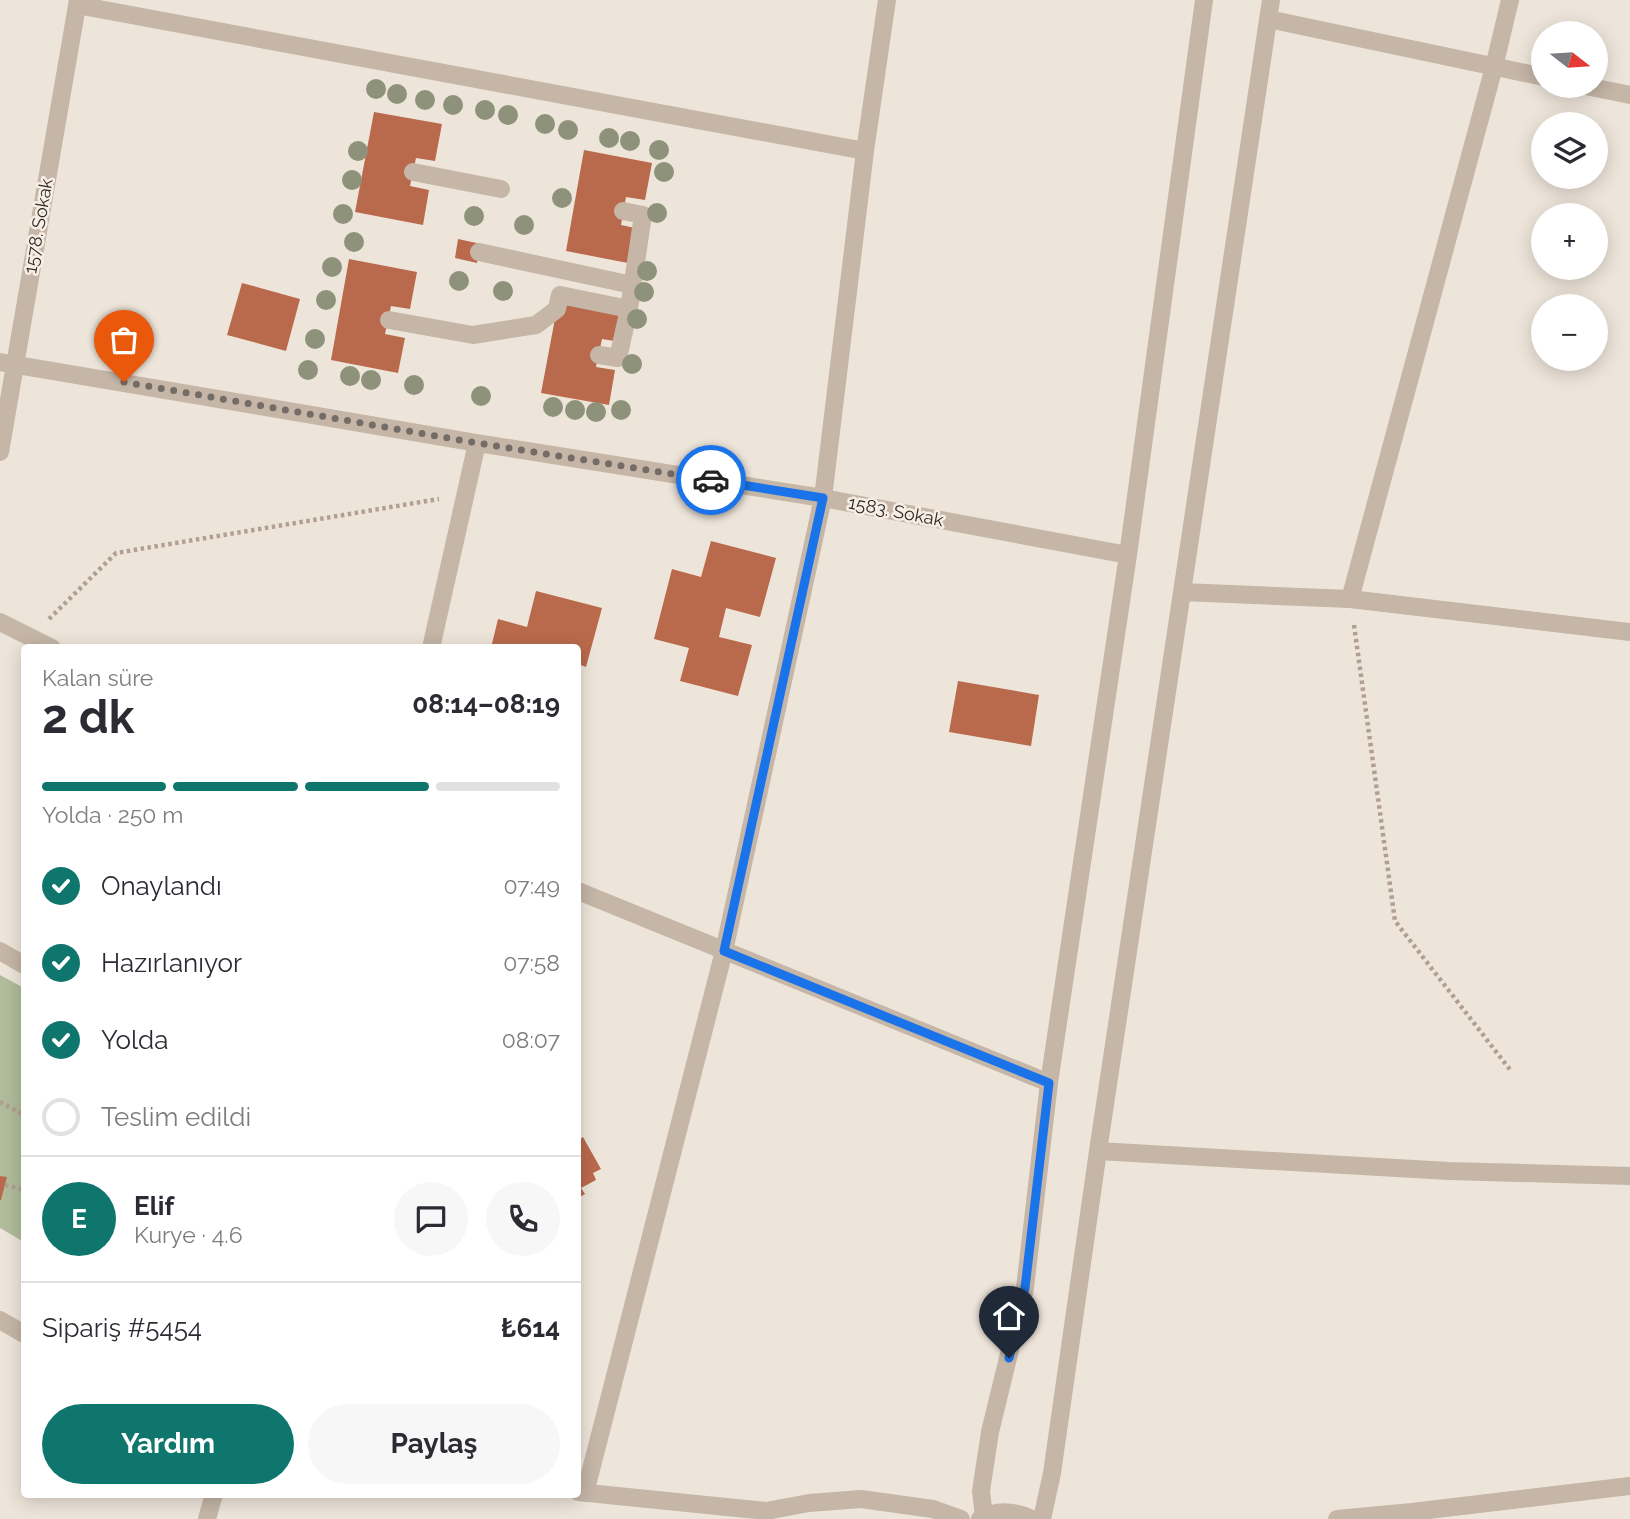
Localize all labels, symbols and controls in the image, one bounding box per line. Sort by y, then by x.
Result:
north arrow [1531,21,1608,98]
map controls [1531,21,1608,371]
button: layers [1531,112,1608,189]
street label: 1578. Sokak [19,176,57,275]
button: + [1531,203,1608,280]
button: − [1531,294,1608,371]
pin [94,310,154,382]
icon: bag [105,321,143,359]
courier [676,445,746,515]
icon: car [692,461,730,499]
street label: 1583. Sokak [847,492,946,531]
text: Kalan süre [42,664,153,691]
text: 08:14–08:19 [412,689,560,719]
text: 2 dk [42,690,134,744]
text: Yolda · 250 m [42,801,183,828]
icon: check [42,867,80,905]
text: Onaylandı [101,871,222,901]
text: 07:49 [503,872,560,899]
icon: check [42,944,80,982]
text: Hazırlanıyor [101,948,242,978]
text: 07:58 [503,949,560,976]
icon: check [42,1021,80,1059]
text: Yolda [101,1025,168,1055]
text: 08:07 [502,1026,560,1053]
text: Teslim edildi [101,1102,251,1132]
button: chat [394,1182,468,1256]
button: phone [486,1182,560,1256]
text: Elif [134,1191,174,1221]
text: E [71,1204,87,1234]
text: Kurye · 4.6 [134,1221,243,1248]
pin [979,1286,1039,1358]
icon: home [990,1297,1028,1335]
text: Sipariş #5454 [42,1313,202,1343]
text: ₺614 [501,1313,560,1343]
button: Yardım [42,1404,294,1484]
button: Paylaş [308,1404,560,1484]

